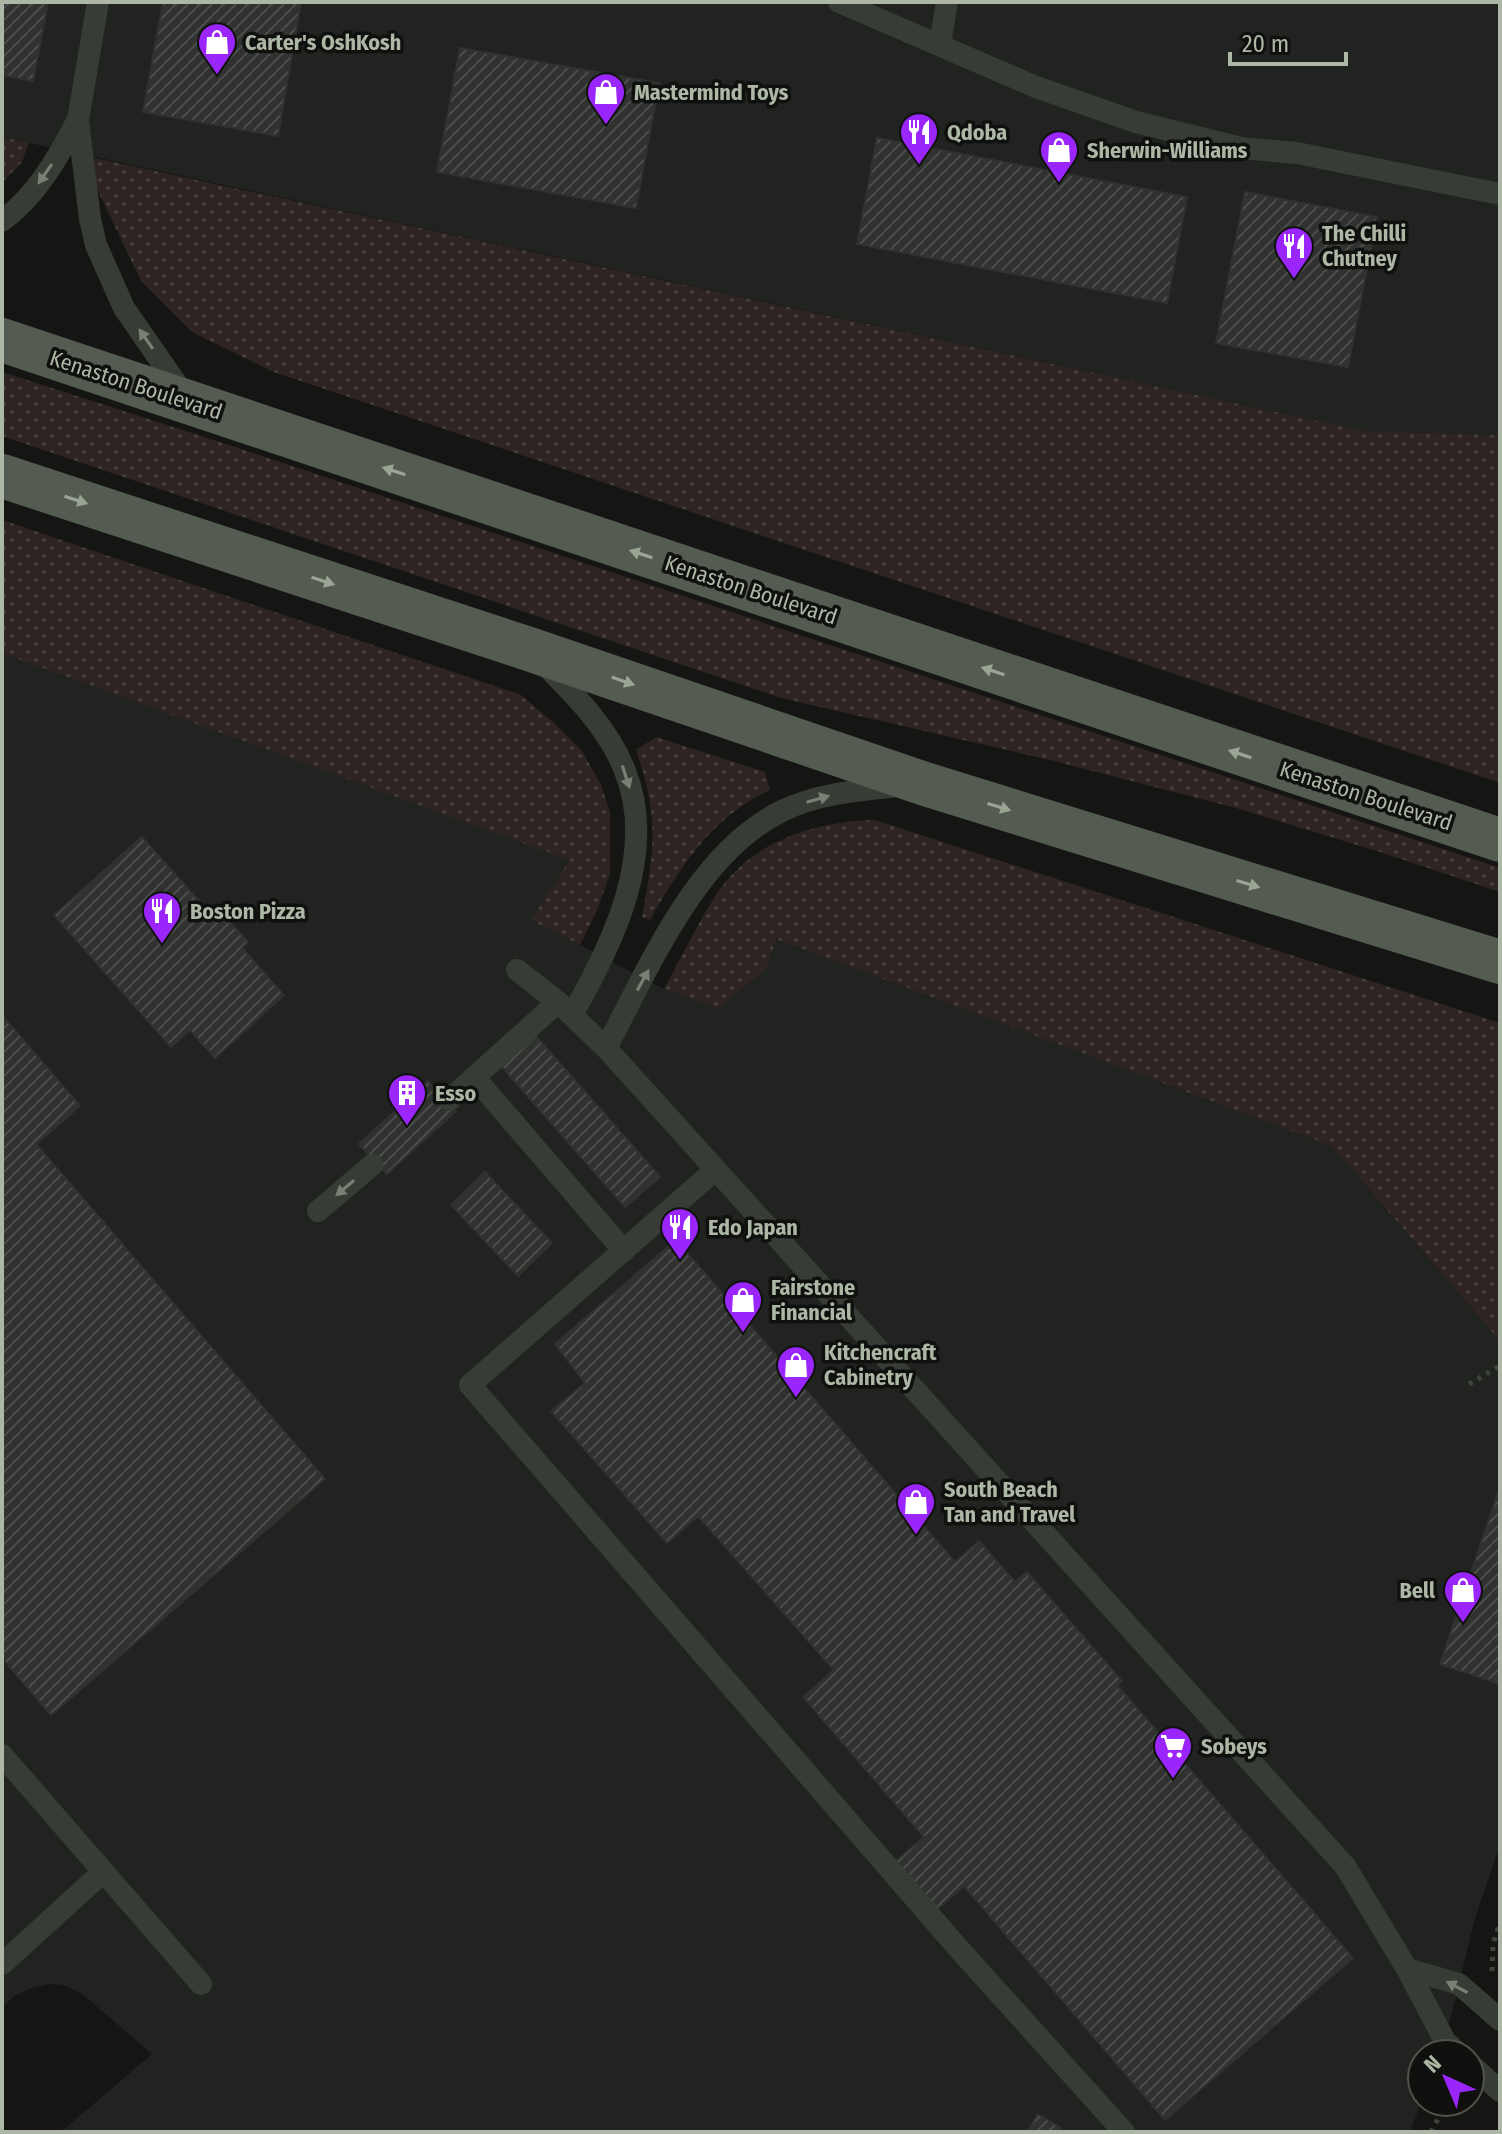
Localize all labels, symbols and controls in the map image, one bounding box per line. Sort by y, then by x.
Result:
scale bar [1230,16,1346,66]
shop icon: Carter's OshKosh [196,21,238,76]
place label: Carter's OshKosh [245,29,401,56]
text: 20 m [1242,30,1289,58]
shop icon: Mastermind Toys [585,71,627,126]
place label: Mastermind Toys [634,79,789,106]
restaurant icon: Qdoba [898,111,940,166]
place label: Qdoba [947,119,1007,146]
shop icon: Sherwin-Williams [1038,129,1080,184]
place label: Sherwin-Williams [1087,137,1248,164]
one-way arrow [38,164,53,185]
place label: The Chilli Chutney [1322,220,1406,272]
restaurant icon: The Chilli Chutney [1273,225,1315,280]
one-way arrow [139,329,154,350]
street label: Kenaston Boulevard [46,344,226,426]
one-way arrow [382,465,406,477]
one-way arrow [64,494,88,507]
one-way arrow [628,547,652,559]
street label: Kenaston Boulevard [661,549,841,631]
one-way arrow [311,576,335,588]
one-way arrow [981,665,1005,677]
one-way arrow [611,676,635,688]
one-way arrow [1228,747,1252,759]
street label: Kenaston Boulevard [1276,755,1456,837]
one-way arrow [620,765,632,789]
one-way arrow [806,792,830,805]
one-way arrow [988,801,1012,814]
one-way arrow [1236,878,1260,890]
restaurant icon: Boston Pizza [141,890,183,945]
place label: Boston Pizza [190,898,306,925]
one-way arrow [636,968,649,991]
building icon: Esso [386,1072,428,1127]
place label: Esso [435,1080,476,1107]
one-way arrow [335,1179,355,1196]
restaurant icon: Edo Japan [659,1206,701,1261]
place label: Edo Japan [708,1214,798,1241]
place label: Fairstone Financial [771,1274,855,1326]
shop icon: Fairstone Financial [722,1279,764,1334]
place label: Kitchencraft Cabinetry [824,1339,937,1391]
shop icon: Kitchencraft Cabinetry [775,1344,817,1399]
place label: South Beach Tan and Travel [944,1476,1076,1528]
shop icon: South Beach Tan and Travel [895,1481,937,1536]
shop icon: Bell [1442,1569,1484,1624]
place label: Bell [1400,1577,1436,1604]
supermarket icon: Sobeys [1152,1725,1194,1780]
place label: Sobeys [1201,1733,1267,1760]
one-way arrow [1446,1981,1468,1995]
north arrow [1406,2038,1486,2118]
text: N [1418,2050,1447,2078]

